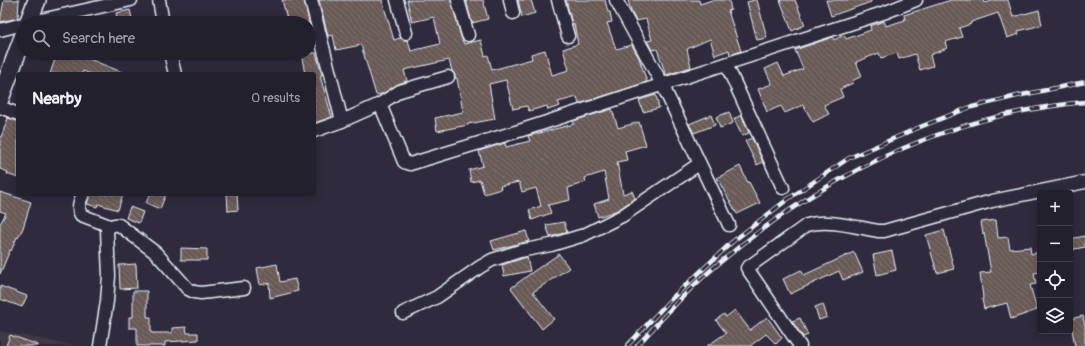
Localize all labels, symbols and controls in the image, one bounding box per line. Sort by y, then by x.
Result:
search box [16,16,316,60]
icon: search [30,27,52,49]
text: Search here [62,29,135,48]
text: Nearby [32,88,81,109]
text: 0 results [251,90,300,106]
map controls [1037,190,1073,334]
button: + [1037,190,1073,226]
button: − [1037,226,1073,262]
button: locate [1037,262,1073,298]
button: layers [1037,298,1073,334]

